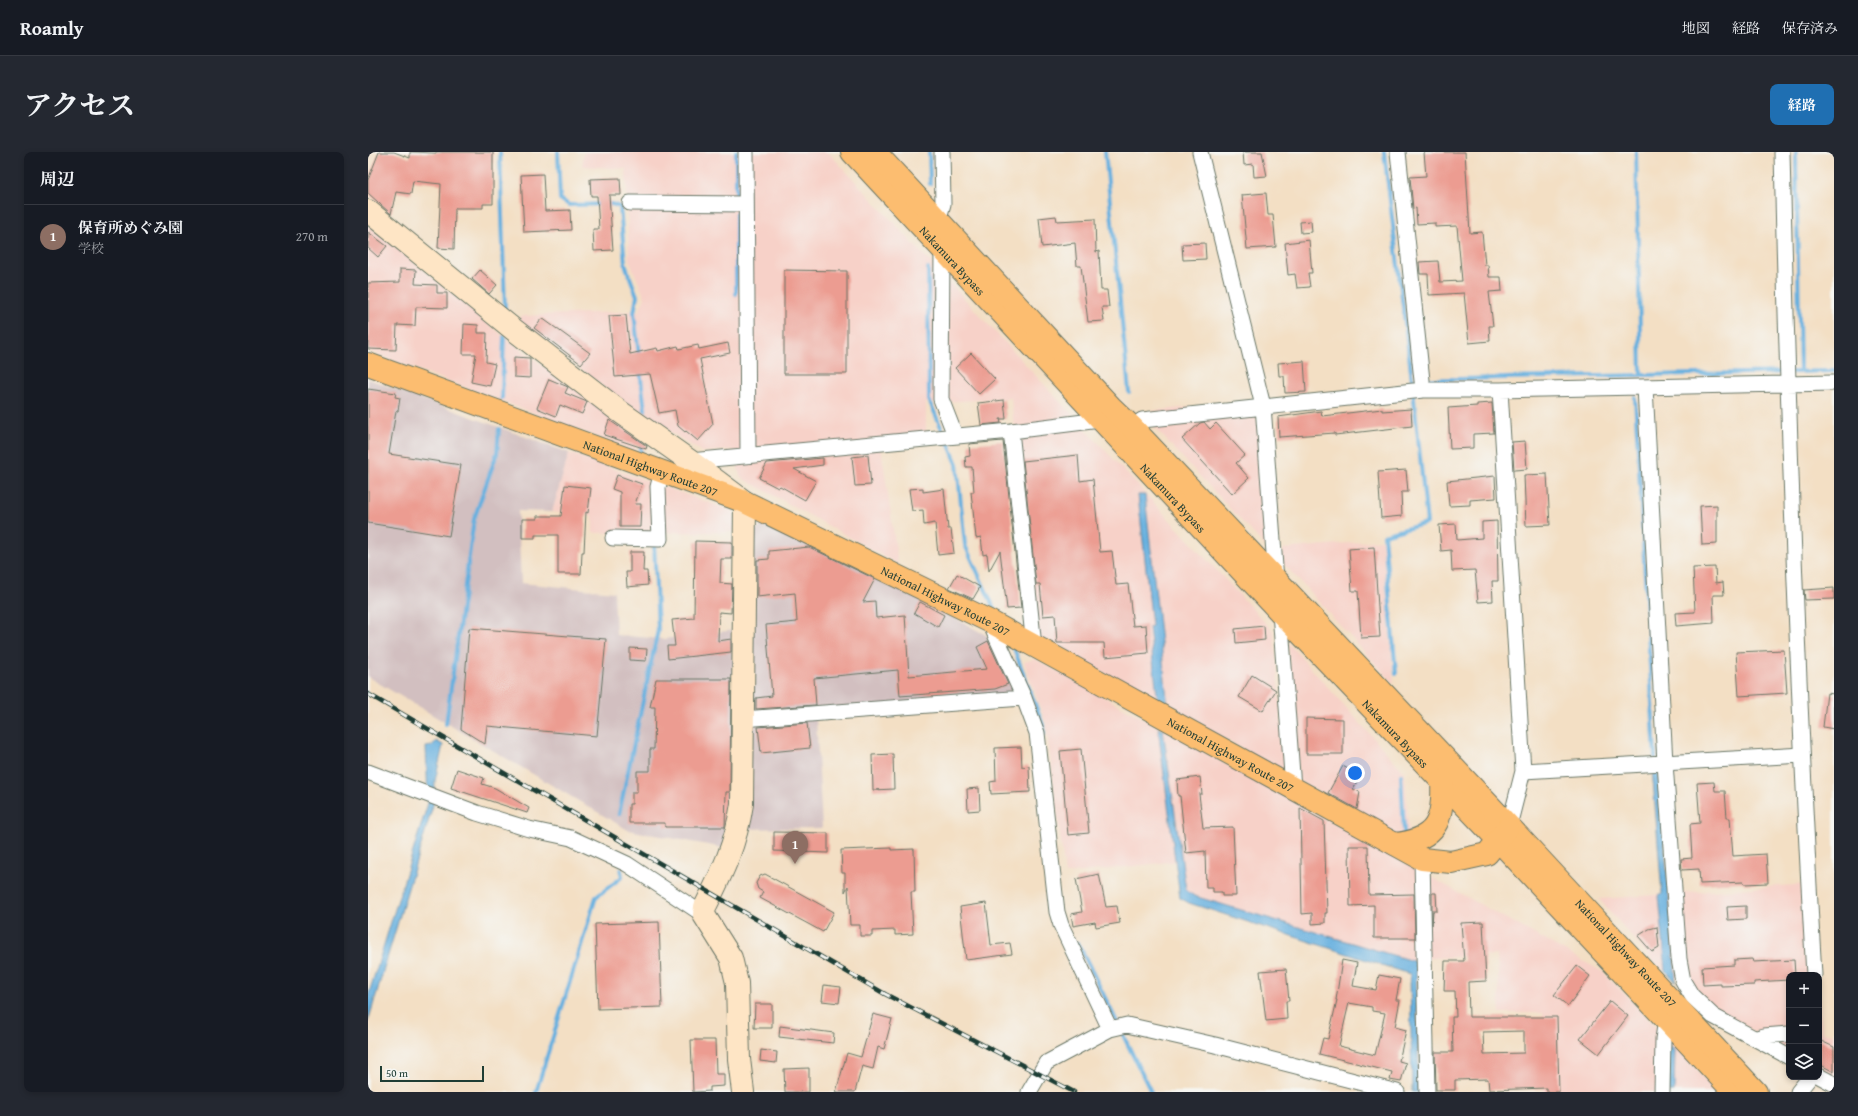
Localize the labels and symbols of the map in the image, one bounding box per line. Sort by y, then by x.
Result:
street label: Nakamura Bypass [916,222,990,299]
street label: National Highway Route 207 [581,435,720,500]
street label: Nakamura Bypass [1137,459,1210,536]
street label: National Highway Route 207 [878,561,1013,640]
street label: Nakamura Bypass [1359,695,1433,771]
street label: National Highway Route 207 [1165,712,1297,796]
your location [1345,763,1365,783]
pin: 1 [782,831,808,864]
street label: National Highway Route 207 [1572,895,1681,1010]
scale bar [380,1064,484,1083]

